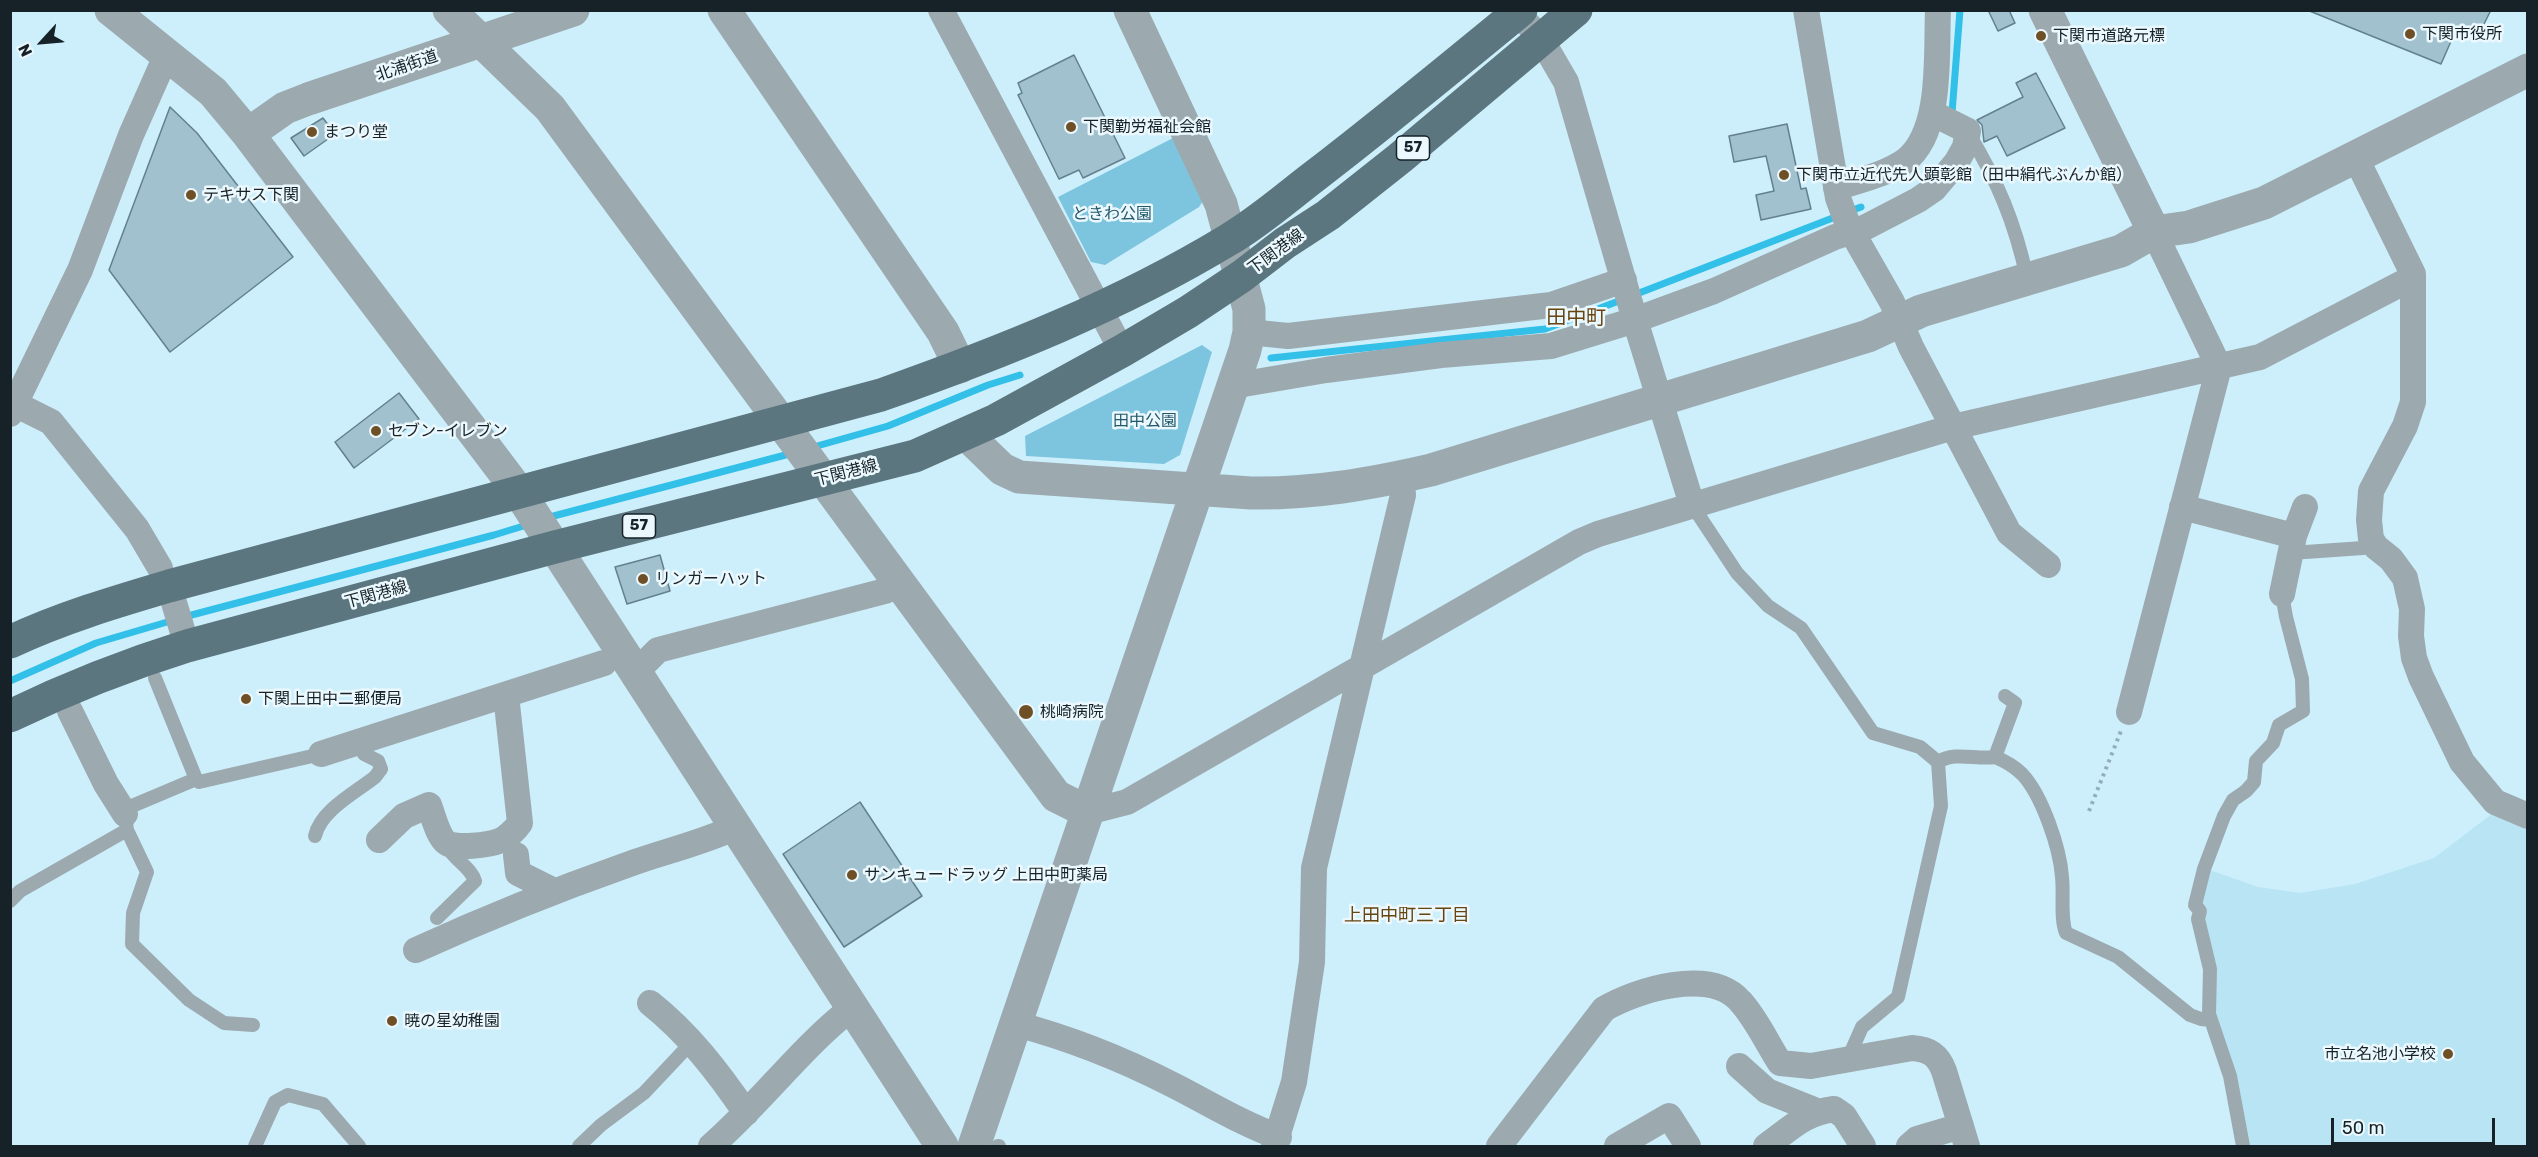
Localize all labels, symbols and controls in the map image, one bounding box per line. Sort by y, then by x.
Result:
north arrow [12,12,72,72]
place label: 下関市役所 [2422,24,2502,44]
place label: 下関市道路元標 [2053,26,2165,46]
marker: 下関市役所 [2403,27,2417,41]
marker: 下関市道路元標 [2034,29,2048,43]
text: N [14,41,36,59]
street label: 北浦街道 [374,47,440,85]
place label: 下関勤労福祉会館 [1083,117,1211,137]
marker: 下関勤労福祉会館 [1064,120,1078,134]
place label: まつり堂 [324,122,388,142]
marker: まつり堂 [305,125,319,139]
road number: 57 [1396,136,1430,160]
place label: 下関市立近代先人顕彰館（田中絹代ぶんか館） [1796,165,2132,185]
marker: 下関市立近代先人顕彰館（田中絹代ぶんか館） [1777,168,1791,182]
place label: テキサス下関 [203,185,299,205]
marker: テキサス下関 [184,188,198,202]
park label: ときわ公園 [1072,204,1152,224]
street label: 下関港線 [1244,225,1308,279]
district label: 田中町 [1546,306,1606,330]
park label: 田中公園 [1113,411,1177,431]
place label: セブン-イレブン [388,421,508,441]
marker: セブン-イレブン [369,424,383,438]
street label: 下関港線 [813,456,879,490]
road number: 57 [622,514,656,538]
place label: リンガーハット [655,569,767,589]
marker: リンガーハット [636,572,650,586]
street label: 下関港線 [343,577,409,613]
place label: 下関上田中二郵便局 [258,689,402,709]
marker: 下関上田中二郵便局 [239,692,253,706]
place label: 桃崎病院 [1040,702,1104,722]
marker: 桃崎病院 [1017,703,1035,721]
place label: サンキュードラッグ 上田中町薬局 [864,865,1108,885]
marker: サンキュードラッグ 上田中町薬局 [845,868,859,882]
district label: 上田中町三丁目 [1344,905,1470,927]
place label: 暁の星幼稚園 [404,1011,500,1031]
marker: 暁の星幼稚園 [385,1014,399,1028]
place label: 市立名池小学校 [2324,1044,2436,1064]
marker: 市立名池小学校 [2441,1047,2455,1061]
scale bar [2334,1106,2498,1144]
text: 50 m [2342,1117,2385,1139]

